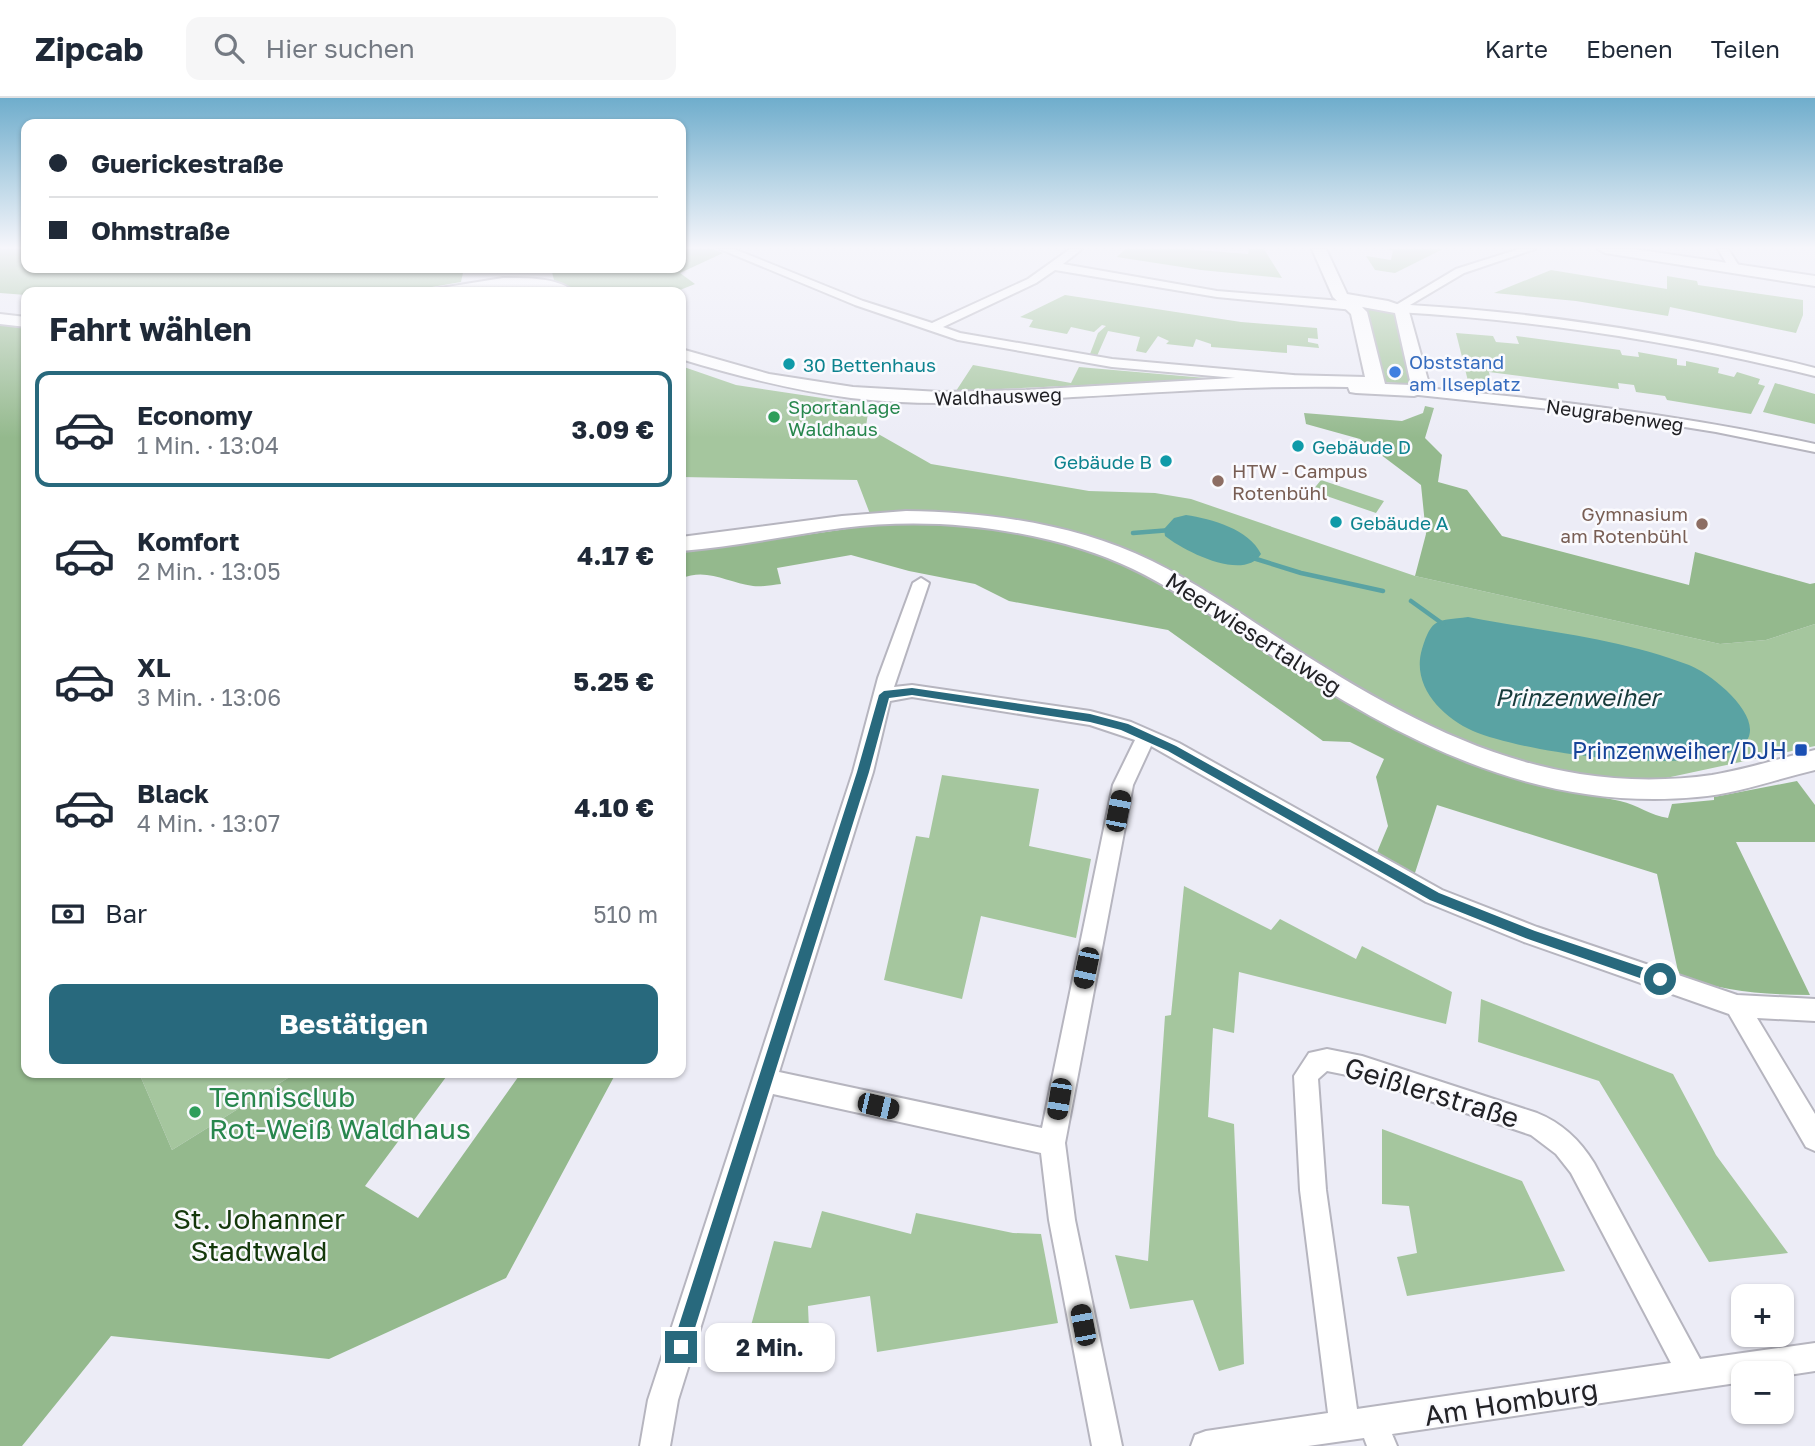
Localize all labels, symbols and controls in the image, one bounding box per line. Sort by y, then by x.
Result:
search box [186,17,676,80]
text: Zipcab [35,29,144,68]
icon: search [210,29,248,67]
text: Hier suchen [266,33,415,64]
text: Karte [1485,34,1548,63]
text: Ebenen [1586,34,1673,63]
text: Teilen [1711,34,1780,63]
text: Guerickestraße [91,148,284,179]
text: Ohmstraße [91,215,230,246]
text: Fahrt wählen [49,310,252,348]
place label: Obststand am Ilseplatz [1409,350,1520,395]
place label: 30 Bettenhaus [803,353,936,376]
marker: 30 Bettenhaus [781,356,797,372]
marker: Obststand am Ilseplatz [1387,364,1403,380]
street label: Waldhausweg [934,382,1062,410]
street label: Neugrabenweg [1545,394,1685,436]
place label: Sportanlage Waldhaus [788,395,901,440]
icon: car [53,398,116,461]
text: Economy [137,400,253,431]
marker: Sportanlage Waldhaus [766,409,782,425]
text: 3.09 € [572,414,654,445]
text: 1 Min. · 13:04 [137,431,279,459]
place label: Gebäude D [1312,435,1411,458]
marker: Gebäude D [1290,438,1306,454]
place label: Gebäude B [1053,450,1152,473]
marker: Gebäude B [1158,453,1174,469]
place label: HTW - Campus Rotenbühl [1232,459,1367,504]
marker: HTW - Campus Rotenbühl [1210,473,1226,489]
place label: Gymnasium am Rotenbühl [1560,502,1688,547]
place label: Gebäude A [1350,511,1449,534]
marker: Gebäude A [1328,514,1344,530]
marker: Gymnasium am Rotenbühl [1694,516,1710,532]
icon: car [53,524,116,587]
text: Komfort [137,526,240,557]
text: 4.17 € [577,540,654,571]
text: 2 Min. · 13:05 [137,557,281,585]
street label: Meerwiesertalweg [1161,566,1347,700]
icon: car [53,650,116,713]
text: XL [137,652,171,683]
text: 5.25 € [573,666,654,697]
water label: Prinzenweiher [1495,682,1663,711]
text: 3 Min. · 13:06 [137,683,281,711]
place label: Prinzenweiher/DJH [1572,736,1787,764]
marker: Prinzenweiher/DJH [1793,742,1809,758]
icon: car [53,776,116,839]
text: Black [137,778,209,809]
car [1104,788,1133,834]
text: 4.10 € [574,792,654,823]
text: 4 Min. · 13:07 [137,809,280,837]
icon: cash [49,895,87,933]
text: Bar [105,898,147,929]
text: 510 m [593,900,658,928]
car [1072,945,1101,991]
route start [1644,963,1676,995]
button: Bestätigen [49,984,658,1064]
street label: Geißlerstraße [1341,1050,1523,1134]
car [1046,1077,1073,1121]
place label: Tennisclub Rot-Weiß Waldhaus [209,1080,471,1145]
car [856,1091,901,1121]
marker: Tennisclub Rot-Weiß Waldhaus [187,1104,203,1120]
park label: St. Johanner Stadtwald [173,1202,345,1267]
map controls [1731,1284,1794,1424]
button: + [1731,1284,1794,1347]
car [1069,1302,1098,1348]
callout: 2 Min. [706,1322,835,1372]
route end [665,1331,697,1363]
text: 2 Min. [736,1333,804,1361]
button: − [1731,1361,1794,1424]
street label: Am Homburg [1422,1372,1600,1432]

